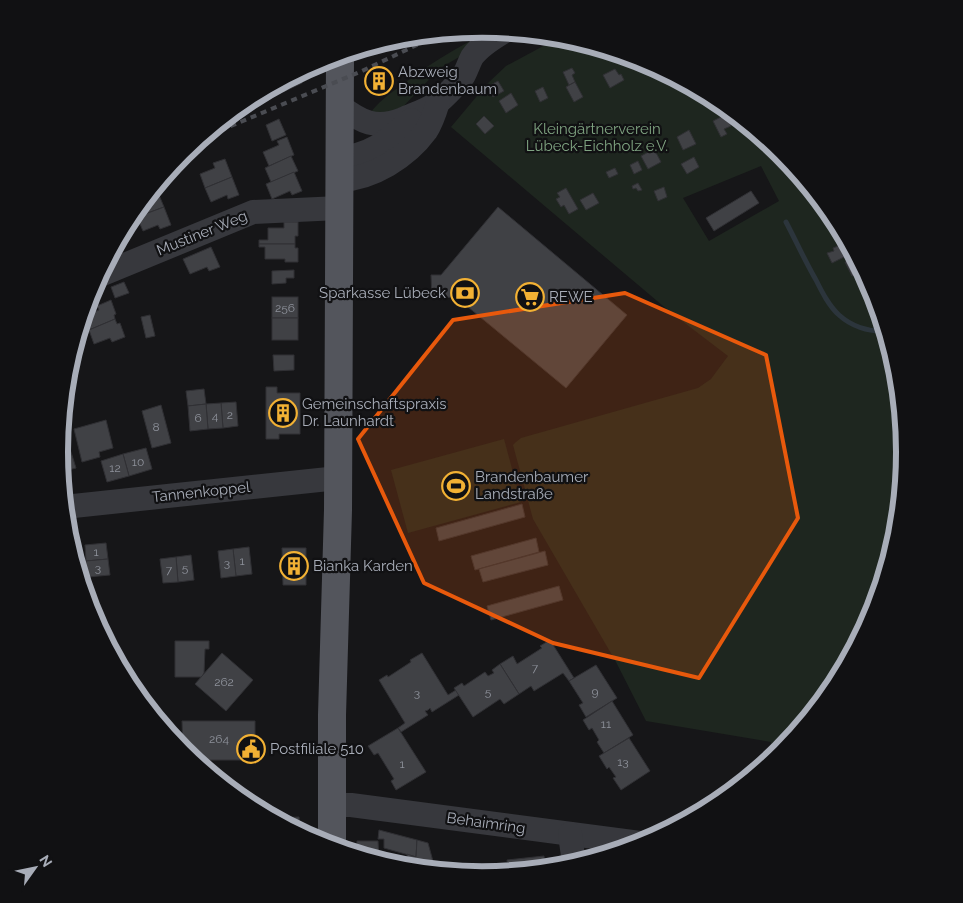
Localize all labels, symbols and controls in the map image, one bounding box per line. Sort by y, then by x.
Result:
place label: Abzweig Brandenbaum [398,63,497,98]
building icon: Abzweig Brandenbaum [364,66,394,96]
park label: Kleingärtnerverein Lübeck-Eichholz e.V. [526,120,668,155]
street label: Mustiner Weg [154,207,250,259]
bank icon: Sparkasse Lübeck [450,278,480,308]
supermarket icon: REWE [515,282,545,312]
place label: Sparkasse Lübeck [319,284,446,302]
place label: REWE [549,288,593,306]
house number: 256 [275,301,295,315]
place label: Gemeinschaftspraxis Dr. Launhardt [302,395,446,430]
building icon: Gemeinschaftspraxis Dr. Launhardt [268,398,298,428]
house number: 2 [227,408,233,422]
house number: 4 [212,409,219,423]
house number: 6 [194,411,202,425]
house number: 8 [152,420,160,434]
house number: 10 [132,455,144,469]
house number: 12 [109,461,121,475]
place label: Brandenbaumer Landstraße [475,468,589,503]
sports icon: Brandenbaumer Landstraße [441,471,471,501]
street label: Tannenkoppel [151,478,252,506]
house number: 1 [93,545,99,559]
building icon: Bianka Karden [279,551,309,581]
house number: 1 [239,554,245,568]
house number: 3 [224,556,230,570]
place label: Bianka Karden [313,557,413,575]
house number: 3 [95,561,101,575]
house number: 5 [182,561,189,575]
house number: 7 [166,563,173,577]
house number: 7 [532,661,539,675]
house number: 262 [214,675,234,689]
house number: 5 [485,685,492,699]
house number: 9 [591,685,599,699]
house number: 3 [414,686,420,700]
house number: 11 [601,717,611,731]
house number: 264 [209,732,229,746]
public building icon: Postfiliale 510 [236,734,266,764]
place label: Postfiliale 510 [270,740,364,758]
house number: 13 [617,755,629,769]
house number: 1 [399,757,405,771]
street label: Behaimring [445,809,527,837]
north arrow [10,843,60,893]
text: N [36,852,56,870]

